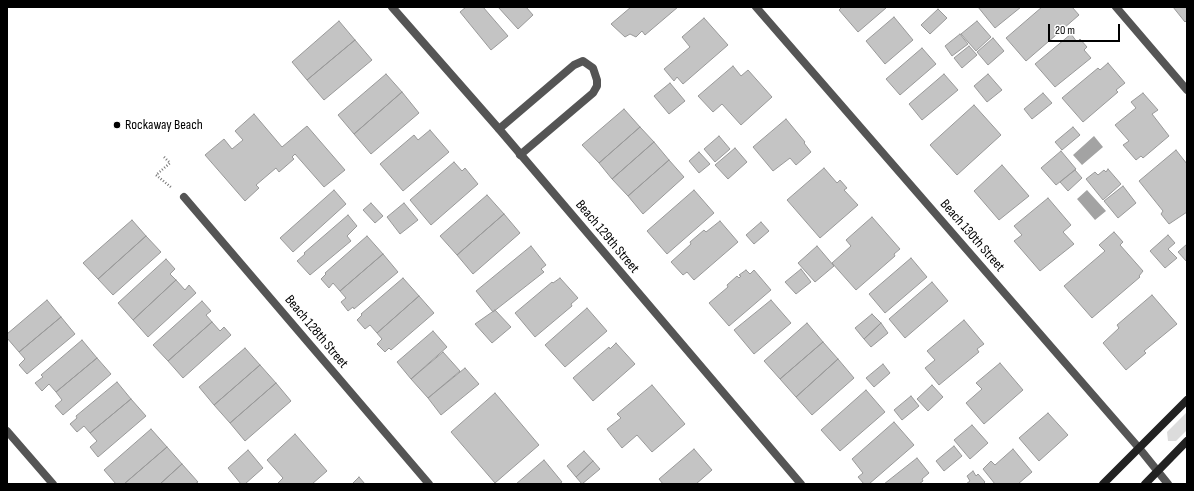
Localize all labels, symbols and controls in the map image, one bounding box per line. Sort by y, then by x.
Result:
scale bar [1050,16,1122,42]
text: 20 m [1055,23,1075,38]
place label: Rockaway Beach [125,117,203,133]
marker: Rockaway Beach [112,120,122,130]
street label: Beach 130th Street [936,196,1008,276]
street label: Beach 129th Street [572,197,642,277]
street label: Beach 128th Street [281,292,351,372]

